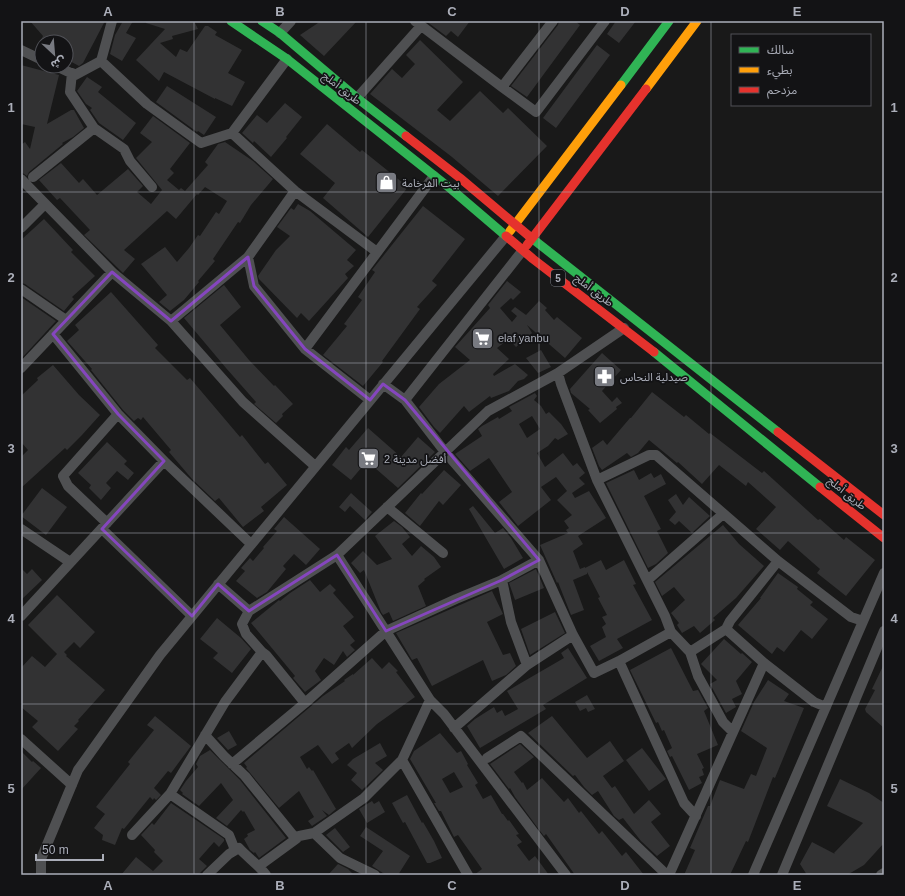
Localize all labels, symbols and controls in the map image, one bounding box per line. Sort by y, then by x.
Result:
text: A [103,4,113,19]
text: B [275,4,285,19]
text: C [447,4,457,19]
text: D [620,4,630,19]
text: E [793,4,802,19]
north arrow [34,34,74,74]
legend [731,34,871,106]
text: سالك [767,43,794,57]
text: ش [49,53,68,72]
text: بطيء [767,63,793,80]
street label: طريق أملج [319,69,364,108]
text: مزدحم [767,83,797,99]
text: 1 [7,100,15,115]
text: 1 [890,100,898,115]
shop icon: بيت الفرخامة [374,170,400,196]
place label: بيت الفرخامة [402,177,460,190]
text: 2 [7,270,15,285]
road number: 5 [551,270,565,286]
text: 2 [890,270,898,285]
street label: طريق أملج [571,271,616,310]
supermarket icon: elaf yanbu [470,325,496,351]
place label: elaf yanbu [498,332,549,344]
pharmacy icon: صيدلية النحاس [591,364,617,390]
place label: صيدلية النحاس [620,371,688,384]
text: 3 [7,441,15,456]
text: 3 [890,441,898,456]
supermarket icon: 2 أفضل مدينة [356,446,382,472]
place label: 2 أفضل مدينة [384,453,446,466]
street label: طريق أملج [824,474,869,514]
text: 4 [7,611,15,626]
text: 4 [890,611,898,626]
text: 5 [7,781,15,796]
text: 5 [890,781,898,796]
scale bar [36,836,103,862]
text: 50 m [42,843,69,857]
text: A [103,878,113,893]
text: B [275,878,285,893]
text: C [447,878,457,893]
text: D [620,878,630,893]
text: E [793,878,802,893]

